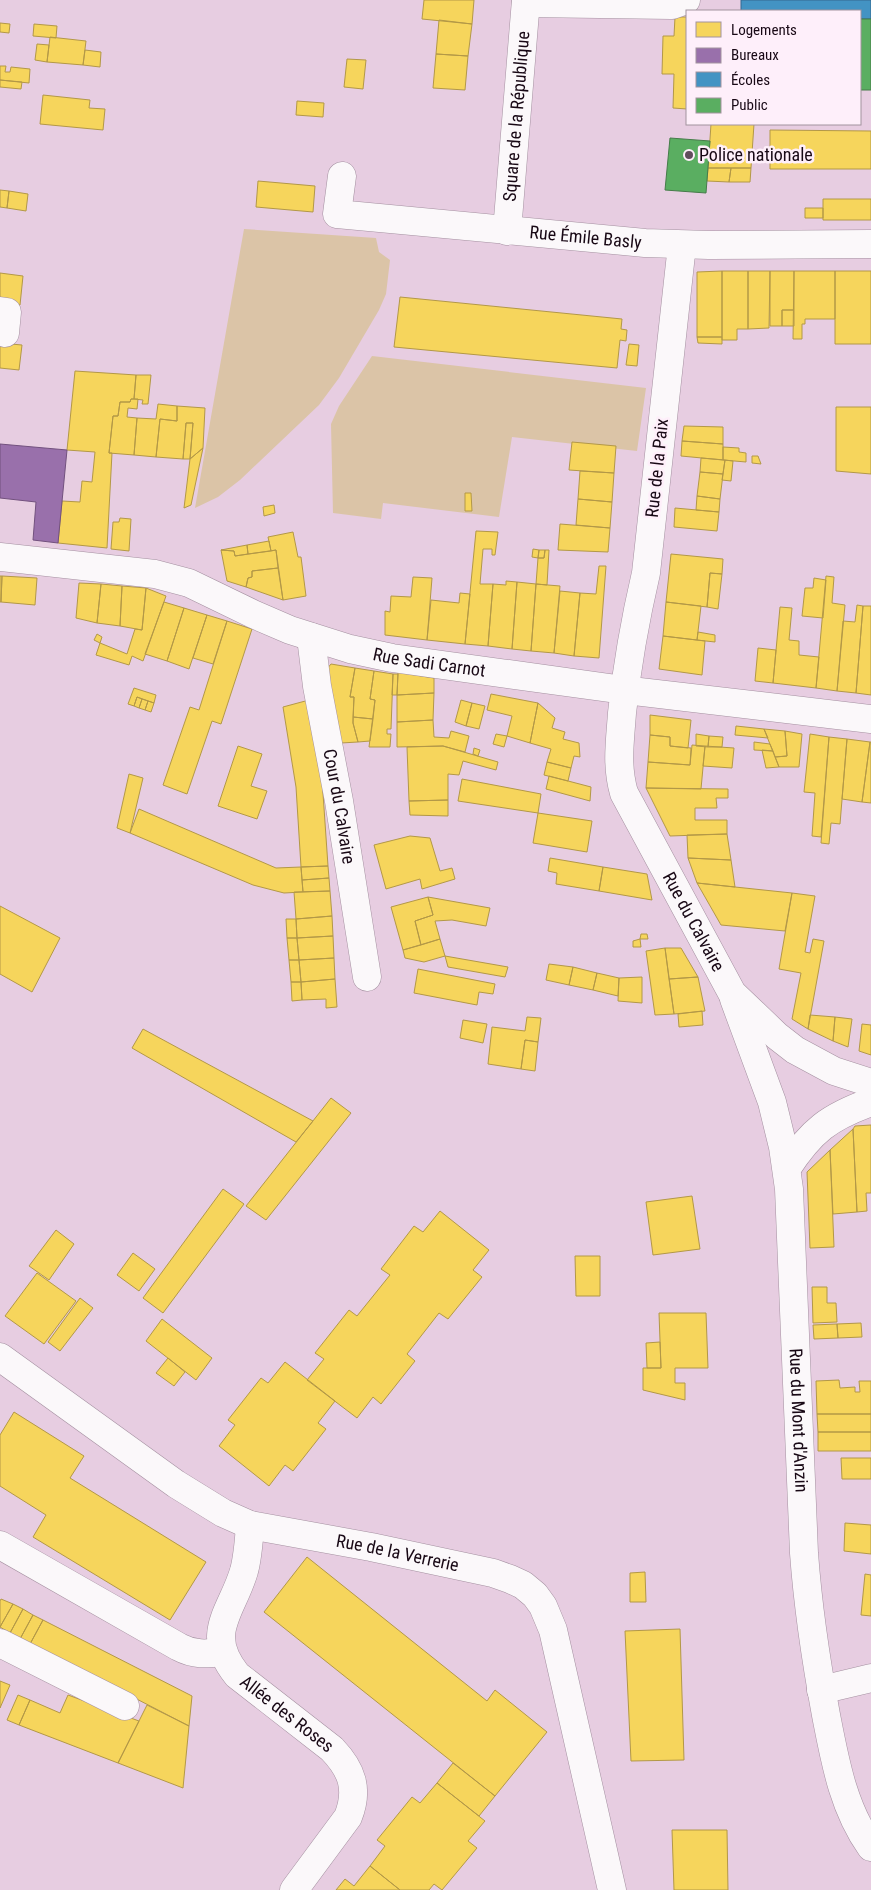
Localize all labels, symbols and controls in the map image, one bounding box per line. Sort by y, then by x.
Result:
legend [686,10,861,125]
text: Logements [731,21,797,39]
street label: Square de la République [498,30,533,202]
text: Bureaux [731,46,779,64]
text: Écoles [731,71,770,89]
text: Public [731,96,768,114]
place label: Police nationale [699,144,813,165]
marker: Police nationale [683,149,695,161]
street label: Rue Émile Basly [529,221,643,253]
street label: Rue de la Paix [641,417,672,519]
street label: Rue Sadi Carnot [371,643,487,681]
street label: Cour du Calvaire [319,747,360,866]
street label: Rue du Calvaire [659,868,729,975]
street label: Rue du Mont d'Anzin [786,1348,812,1493]
street label: Rue de la Verrerie [335,1530,461,1575]
street label: Allée des Roses [236,1670,338,1756]

